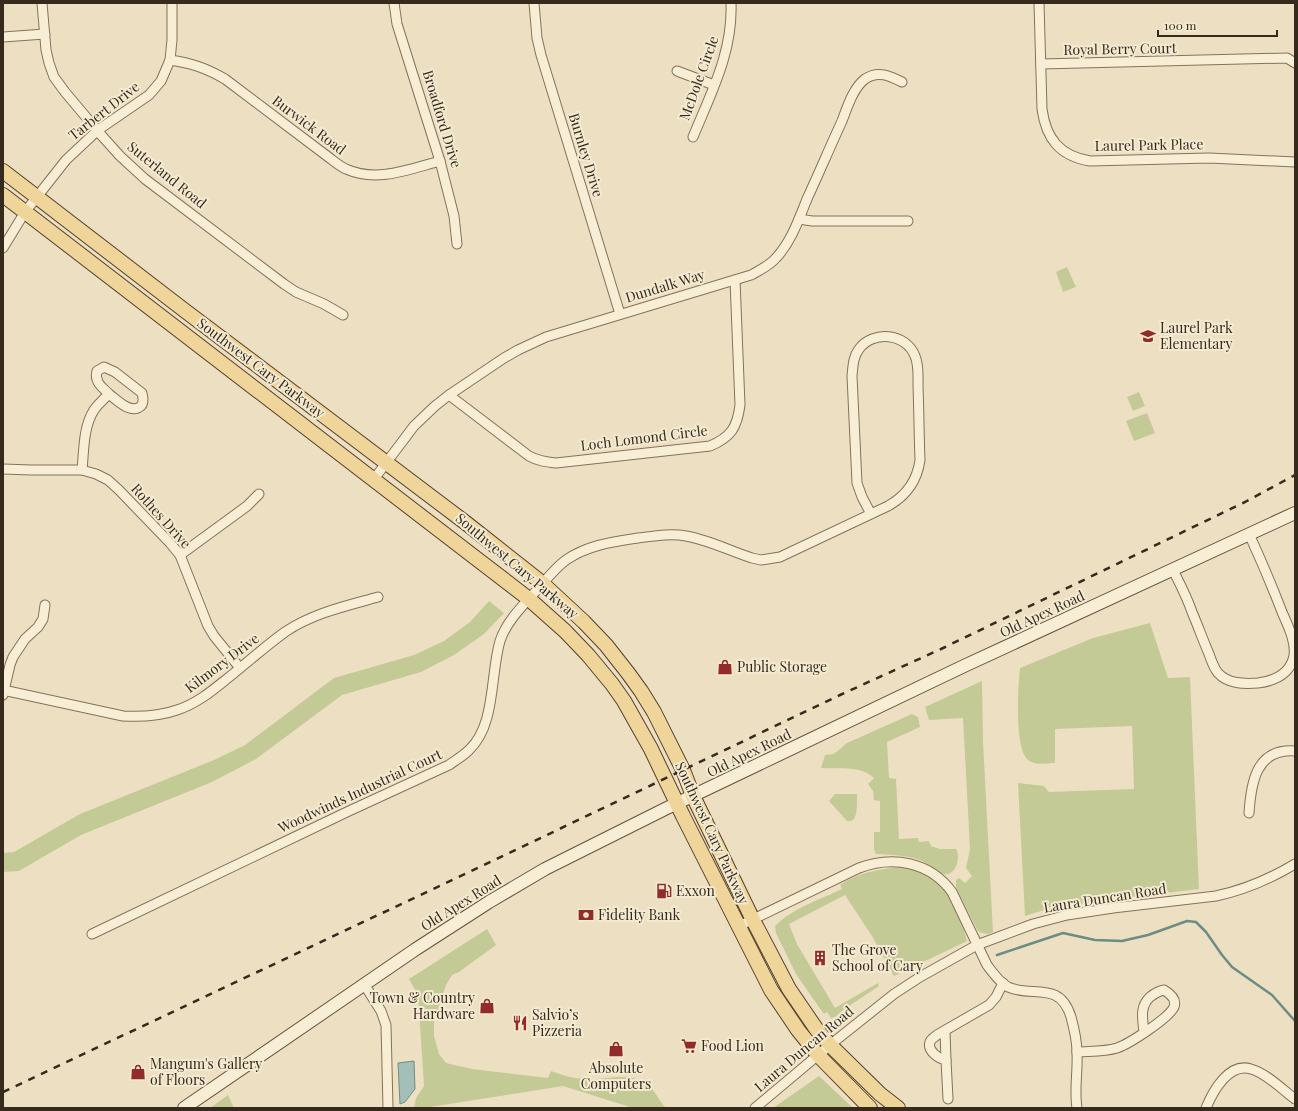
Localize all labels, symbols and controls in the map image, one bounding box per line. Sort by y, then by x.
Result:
scale bar [1158,12,1277,38]
text: 100 m [1164,17,1197,33]
street label: McDole Circle [675,33,723,123]
street label: Royal Berry Court [1063,38,1178,59]
street label: Broadford Drive [419,68,466,170]
street label: Tarbert Drive [64,77,143,144]
street label: Burwick Road [269,91,350,159]
street label: Burnley Drive [565,111,608,199]
street label: Laurel Park Place [1094,134,1204,155]
street label: Suterland Road [124,137,211,212]
street label: Dundalk Way [623,264,707,307]
street label: Southwest Cary Parkway [194,313,329,422]
place label: Laurel Park Elementary [1160,318,1233,353]
school or university icon: Laurel Park Elementary [1139,327,1157,345]
street label: Loch Lomond Circle [579,420,709,455]
street label: Rothes Drive [127,479,196,552]
street label: Southwest Cary Parkway [452,509,583,623]
street label: Old Apex Road [996,586,1087,642]
street label: Kilmory Drive [181,629,263,697]
place label: Public Storage [737,657,827,676]
shop icon: Public Storage [716,658,734,676]
street label: Old Apex Road [703,724,794,781]
street label: Woodwinds Industrial Court [274,744,446,837]
street label: Southwest Cary Parkway [671,759,754,907]
street label: Old Apex Road [417,870,505,935]
street label: Laura Duncan Road [1042,878,1168,917]
place label: Exxon [676,881,715,900]
fuel station icon: Exxon [655,882,673,900]
place label: Fidelity Bank [598,905,681,924]
bank icon: Fidelity Bank [577,906,595,924]
place label: The Grove School of Cary [832,940,923,975]
building icon: The Grove School of Cary [811,949,829,967]
place label: Town & Country Hardware [369,988,475,1023]
shop icon: Town & Country Hardware [478,997,496,1015]
street label: Laura Duncan Road [750,1002,857,1096]
place label: Salvio’s Pizzeria [532,1005,582,1040]
restaurant icon: Salvio’s Pizzeria [511,1014,529,1032]
place label: Food Lion [701,1036,765,1055]
supermarket icon: Food Lion [680,1037,698,1055]
shop icon: Absolute Computers [607,1040,625,1058]
place label: Mangum's Gallery of Floors [150,1054,262,1089]
place label: Absolute Computers [581,1058,651,1093]
shop icon: Mangum's Gallery of Floors [129,1063,147,1081]

